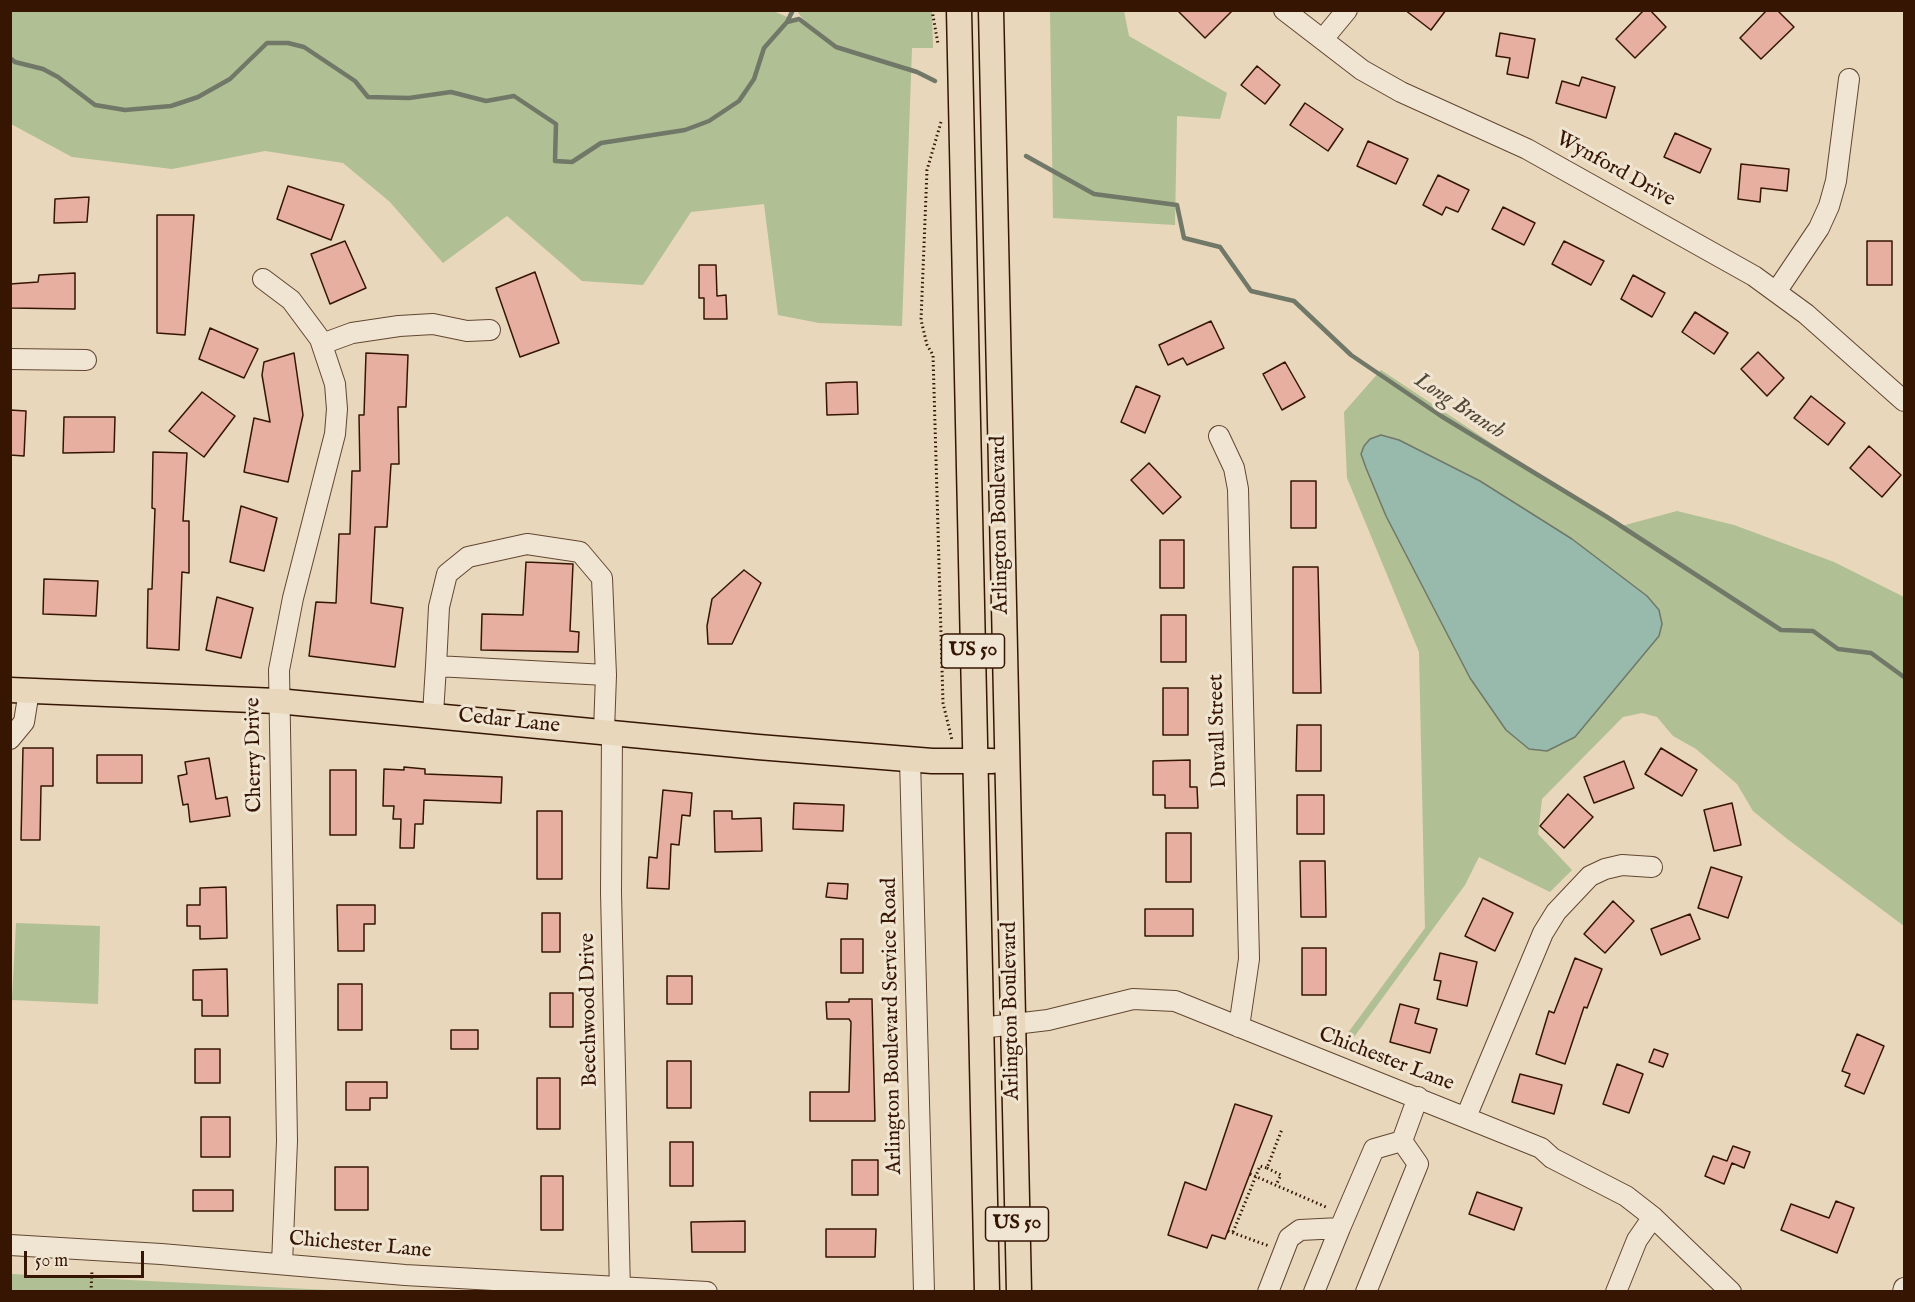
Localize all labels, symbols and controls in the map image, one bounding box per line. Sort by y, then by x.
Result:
street label: Wynford Drive [1551,127,1679,213]
water label: Long Branch [1409,368,1509,446]
street label: Arlington Boulevard [987,435,1015,615]
road number: US 50 [942,634,1004,668]
street label: Duvall Street [1204,673,1234,789]
street label: Cherry Drive [241,697,269,813]
street label: Cedar Lane [457,704,561,740]
street label: Arlington Boulevard Service Road [878,877,908,1175]
street label: Arlington Boulevard [998,921,1026,1101]
street label: Beechwood Drive [576,933,604,1087]
street label: Chichester Lane [1315,1023,1457,1097]
road number: US 50 [986,1207,1048,1241]
street label: Chichester Lane [288,1227,432,1265]
scale bar [27,1239,147,1277]
text: 50 m [35,1250,68,1273]

